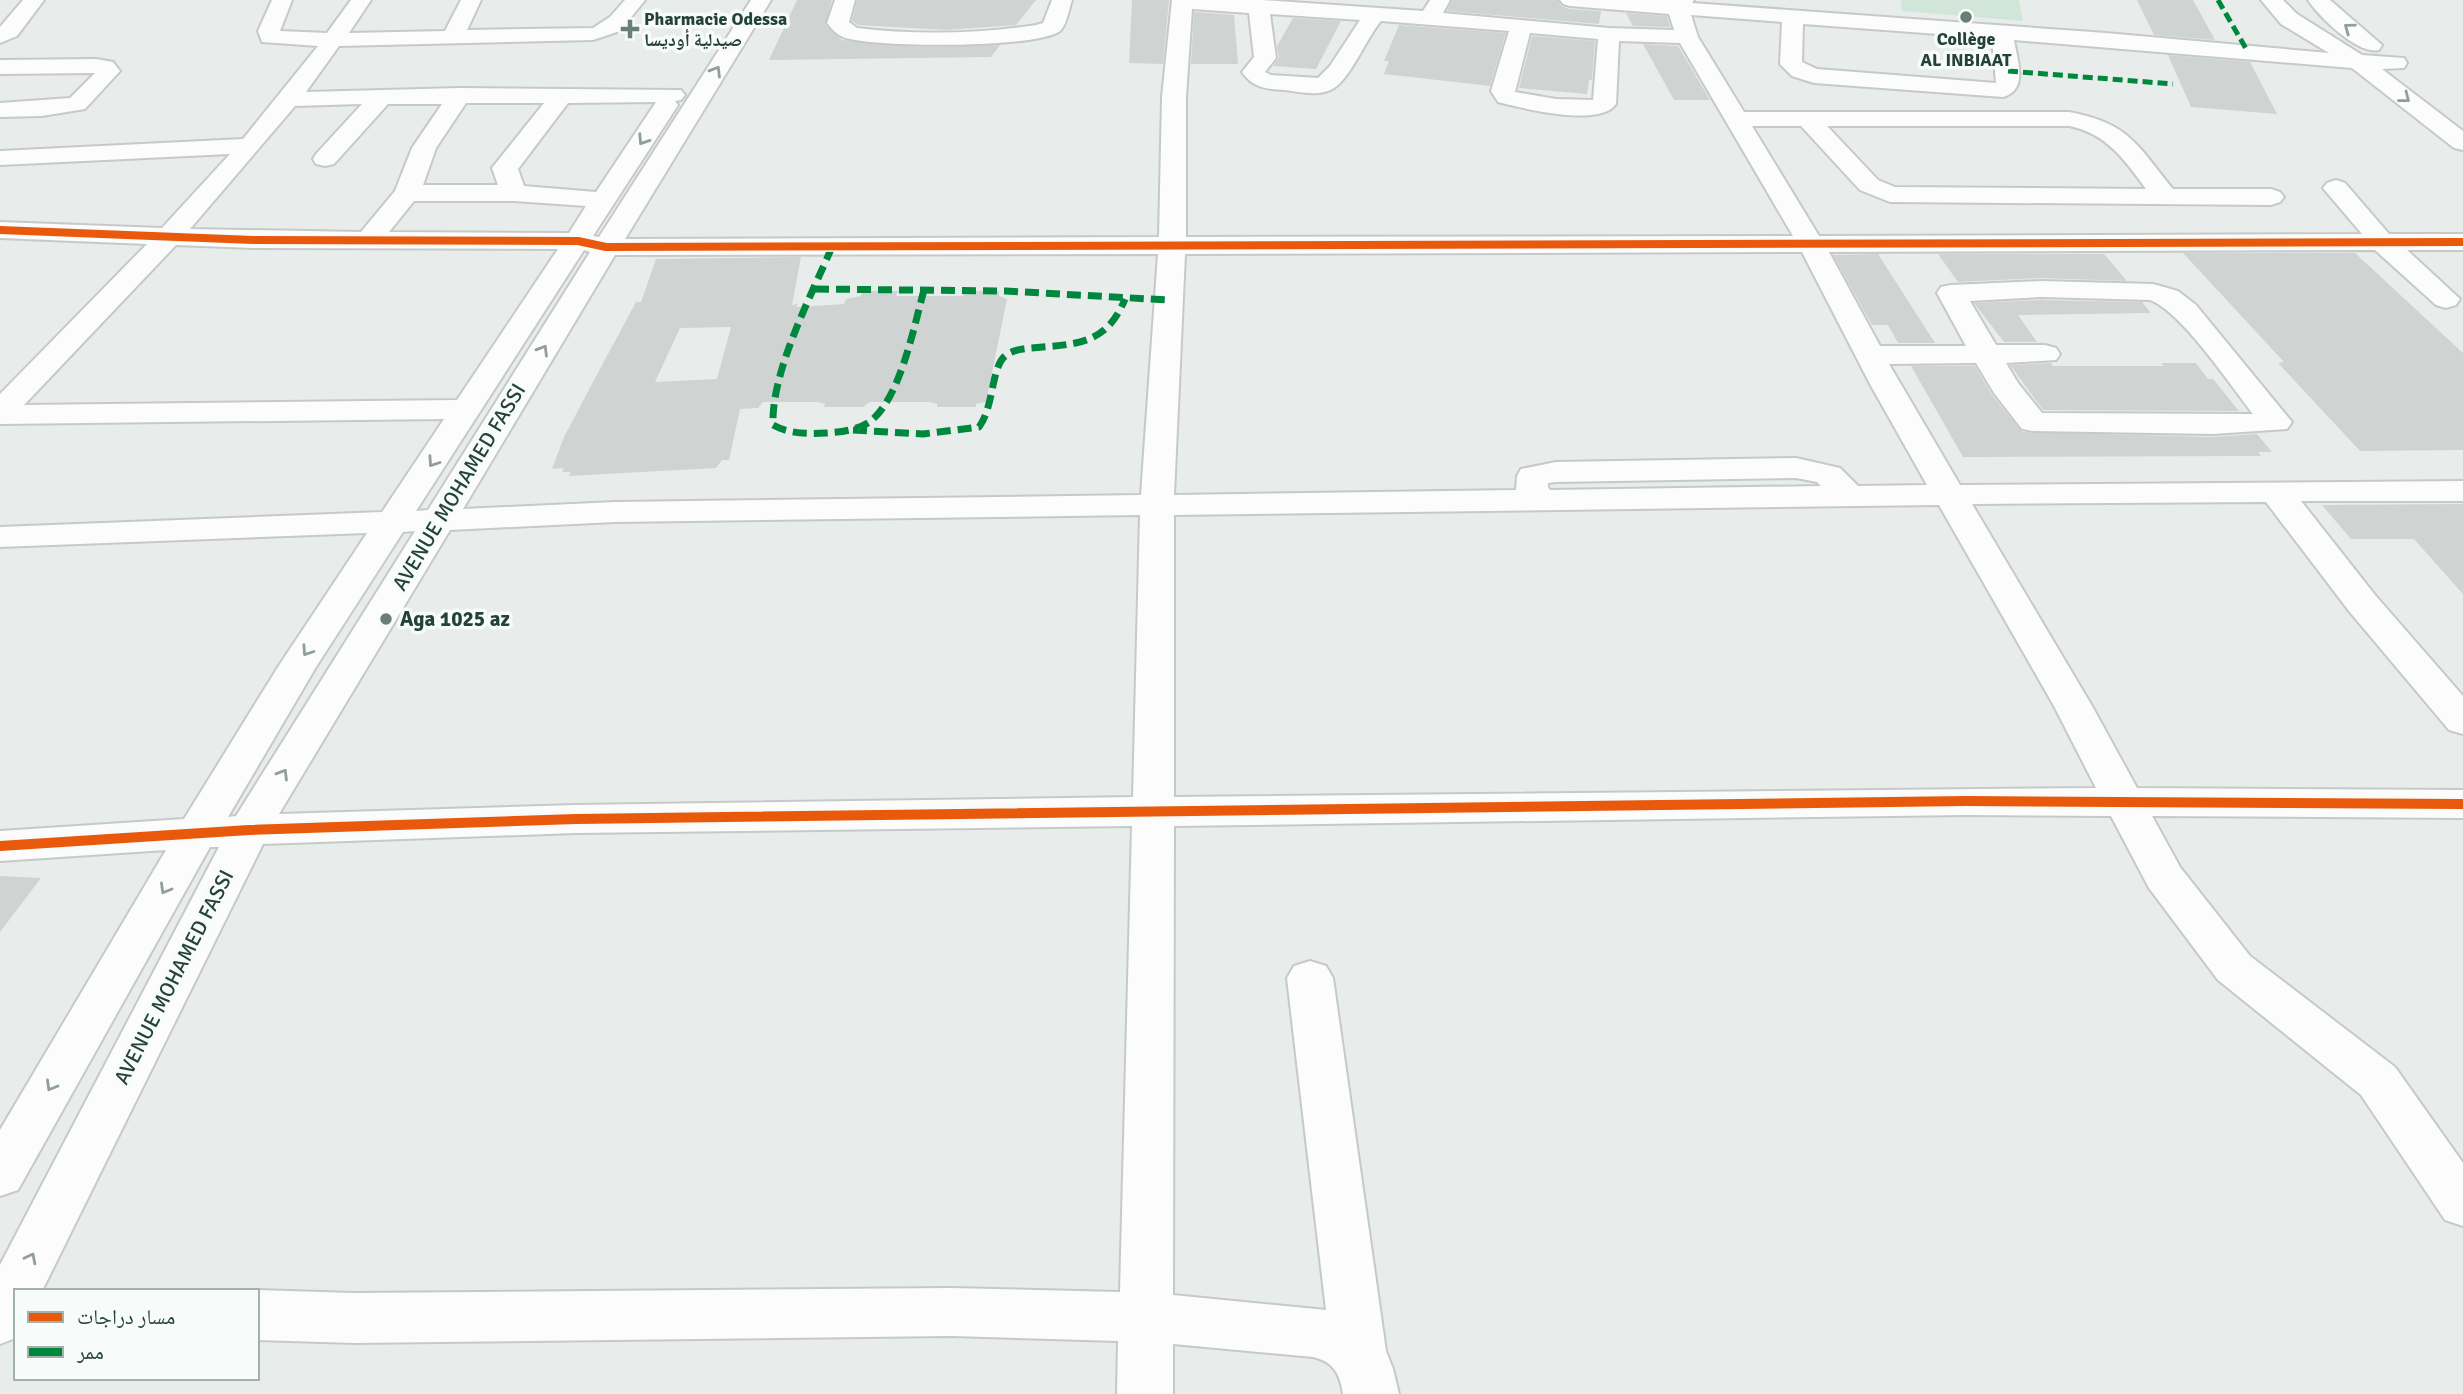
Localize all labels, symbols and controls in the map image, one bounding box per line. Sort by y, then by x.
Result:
place label: Pharmacie Odessa صيدلية أوديسا [644,8,787,51]
marker: Collège AL INBIAAT [1958,9,1974,25]
marker: Pharmacie Odessa صيدلية أوديسا [622,21,638,37]
one-way arrow [2344,24,2357,37]
place label: Collège AL INBIAAT [1921,28,2012,71]
one-way arrow [708,65,721,78]
one-way arrow [2397,90,2409,103]
one-way arrow [638,132,651,145]
one-way arrow [534,345,547,358]
street label: AVENUE MOHAMED FASSI [387,379,531,595]
one-way arrow [429,454,442,467]
place label: Aga 1025 az [400,606,510,632]
marker: Aga 1025 az [378,611,394,627]
one-way arrow [302,644,315,657]
one-way arrow [275,769,288,782]
street label: AVENUE MOHAMED FASSI [109,865,239,1089]
one-way arrow [160,881,173,894]
one-way arrow [46,1078,59,1091]
one-way arrow [23,1253,37,1266]
legend [14,1289,259,1380]
text: مسار دراجات [77,1304,175,1330]
text: ممر [76,1339,104,1365]

